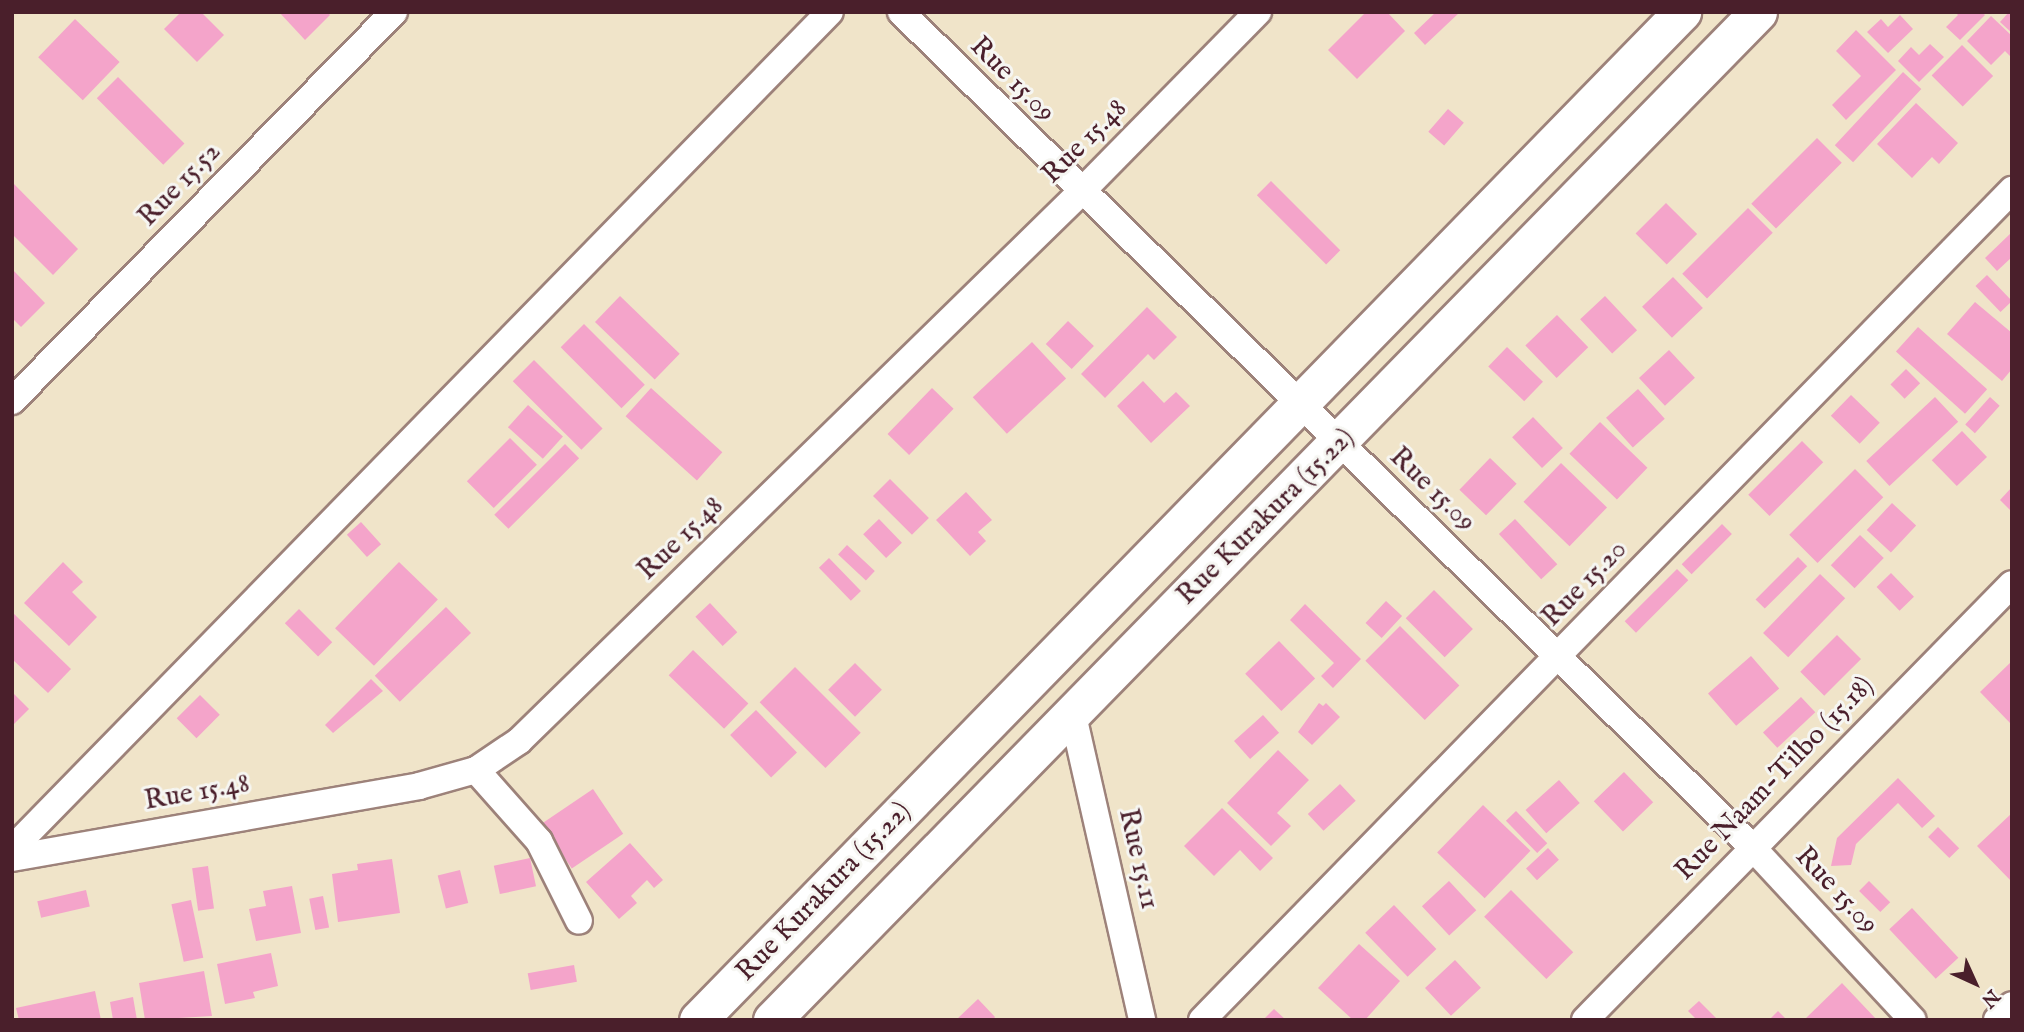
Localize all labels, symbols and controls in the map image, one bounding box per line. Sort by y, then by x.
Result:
street label: Rue 15.09 [962,30,1062,130]
street label: Rue 15.48 [1036,93,1134,191]
street label: Rue 15.52 [132,136,228,234]
street label: Rue Kurakura (15.22) [1170,421,1362,613]
street label: Rue 15.09 [1382,441,1482,539]
street label: Rue 15.48 [631,490,731,588]
street label: Rue 15.20 [1535,533,1635,635]
street label: Rue Naam-Tilbo (15.18) [1669,670,1881,888]
street label: Rue 15.48 [142,767,252,819]
street label: Rue Kurakura (15.22) [730,795,918,989]
street label: Rue 15.11 [1110,805,1166,913]
street label: Rue 15.09 [1787,840,1885,942]
north arrow [1940,948,2010,1018]
text: N [1976,984,2004,1012]

